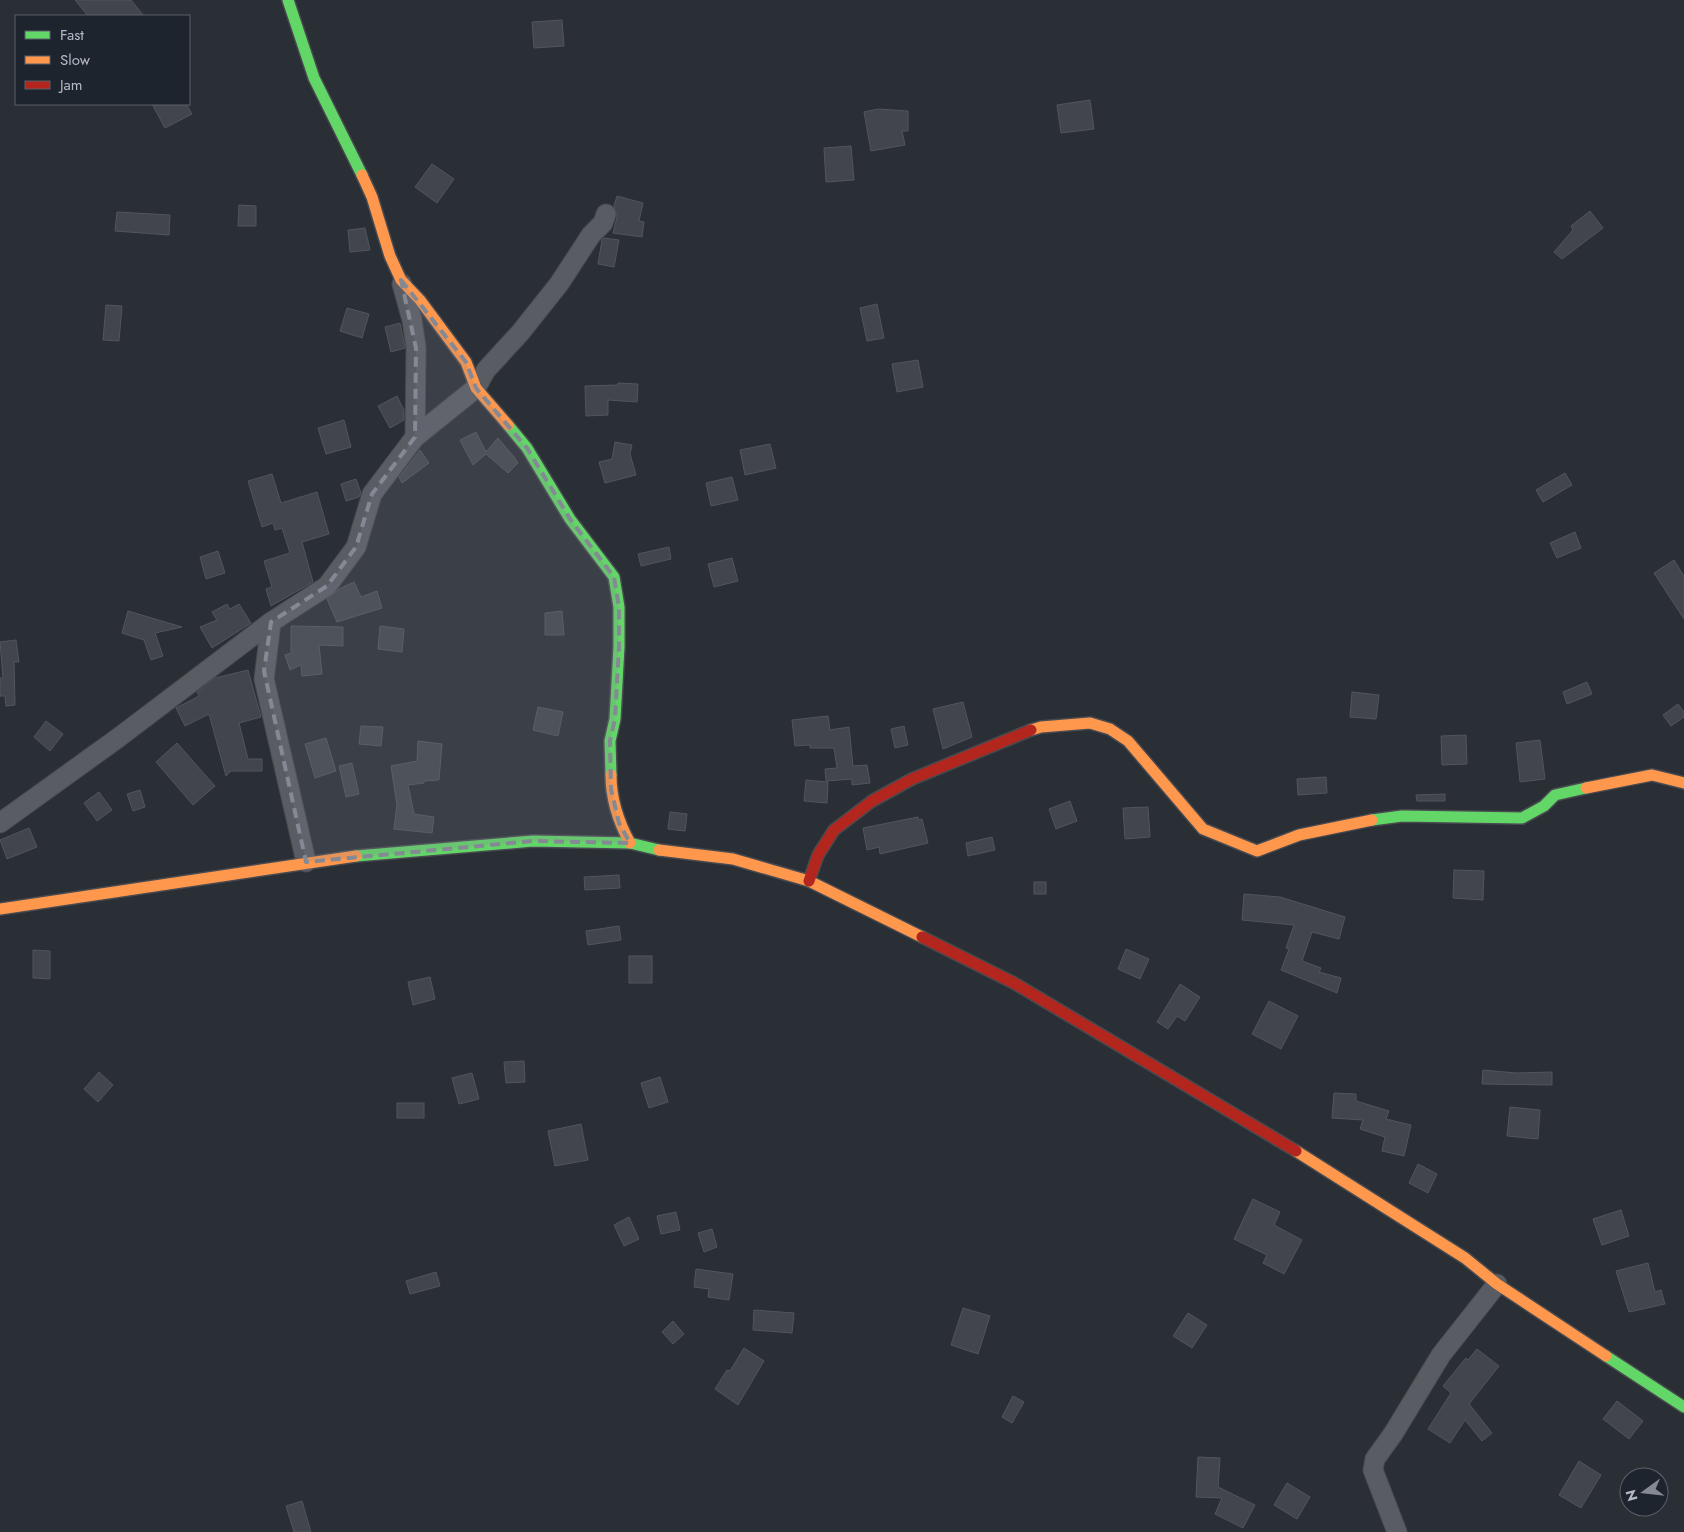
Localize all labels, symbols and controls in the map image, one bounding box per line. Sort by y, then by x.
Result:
legend [15,15,190,105]
text: Fast [60,24,84,46]
text: Slow [60,49,91,71]
text: Jam [58,74,83,96]
north arrow [1619,1467,1669,1517]
text: N [1620,1487,1643,1503]

